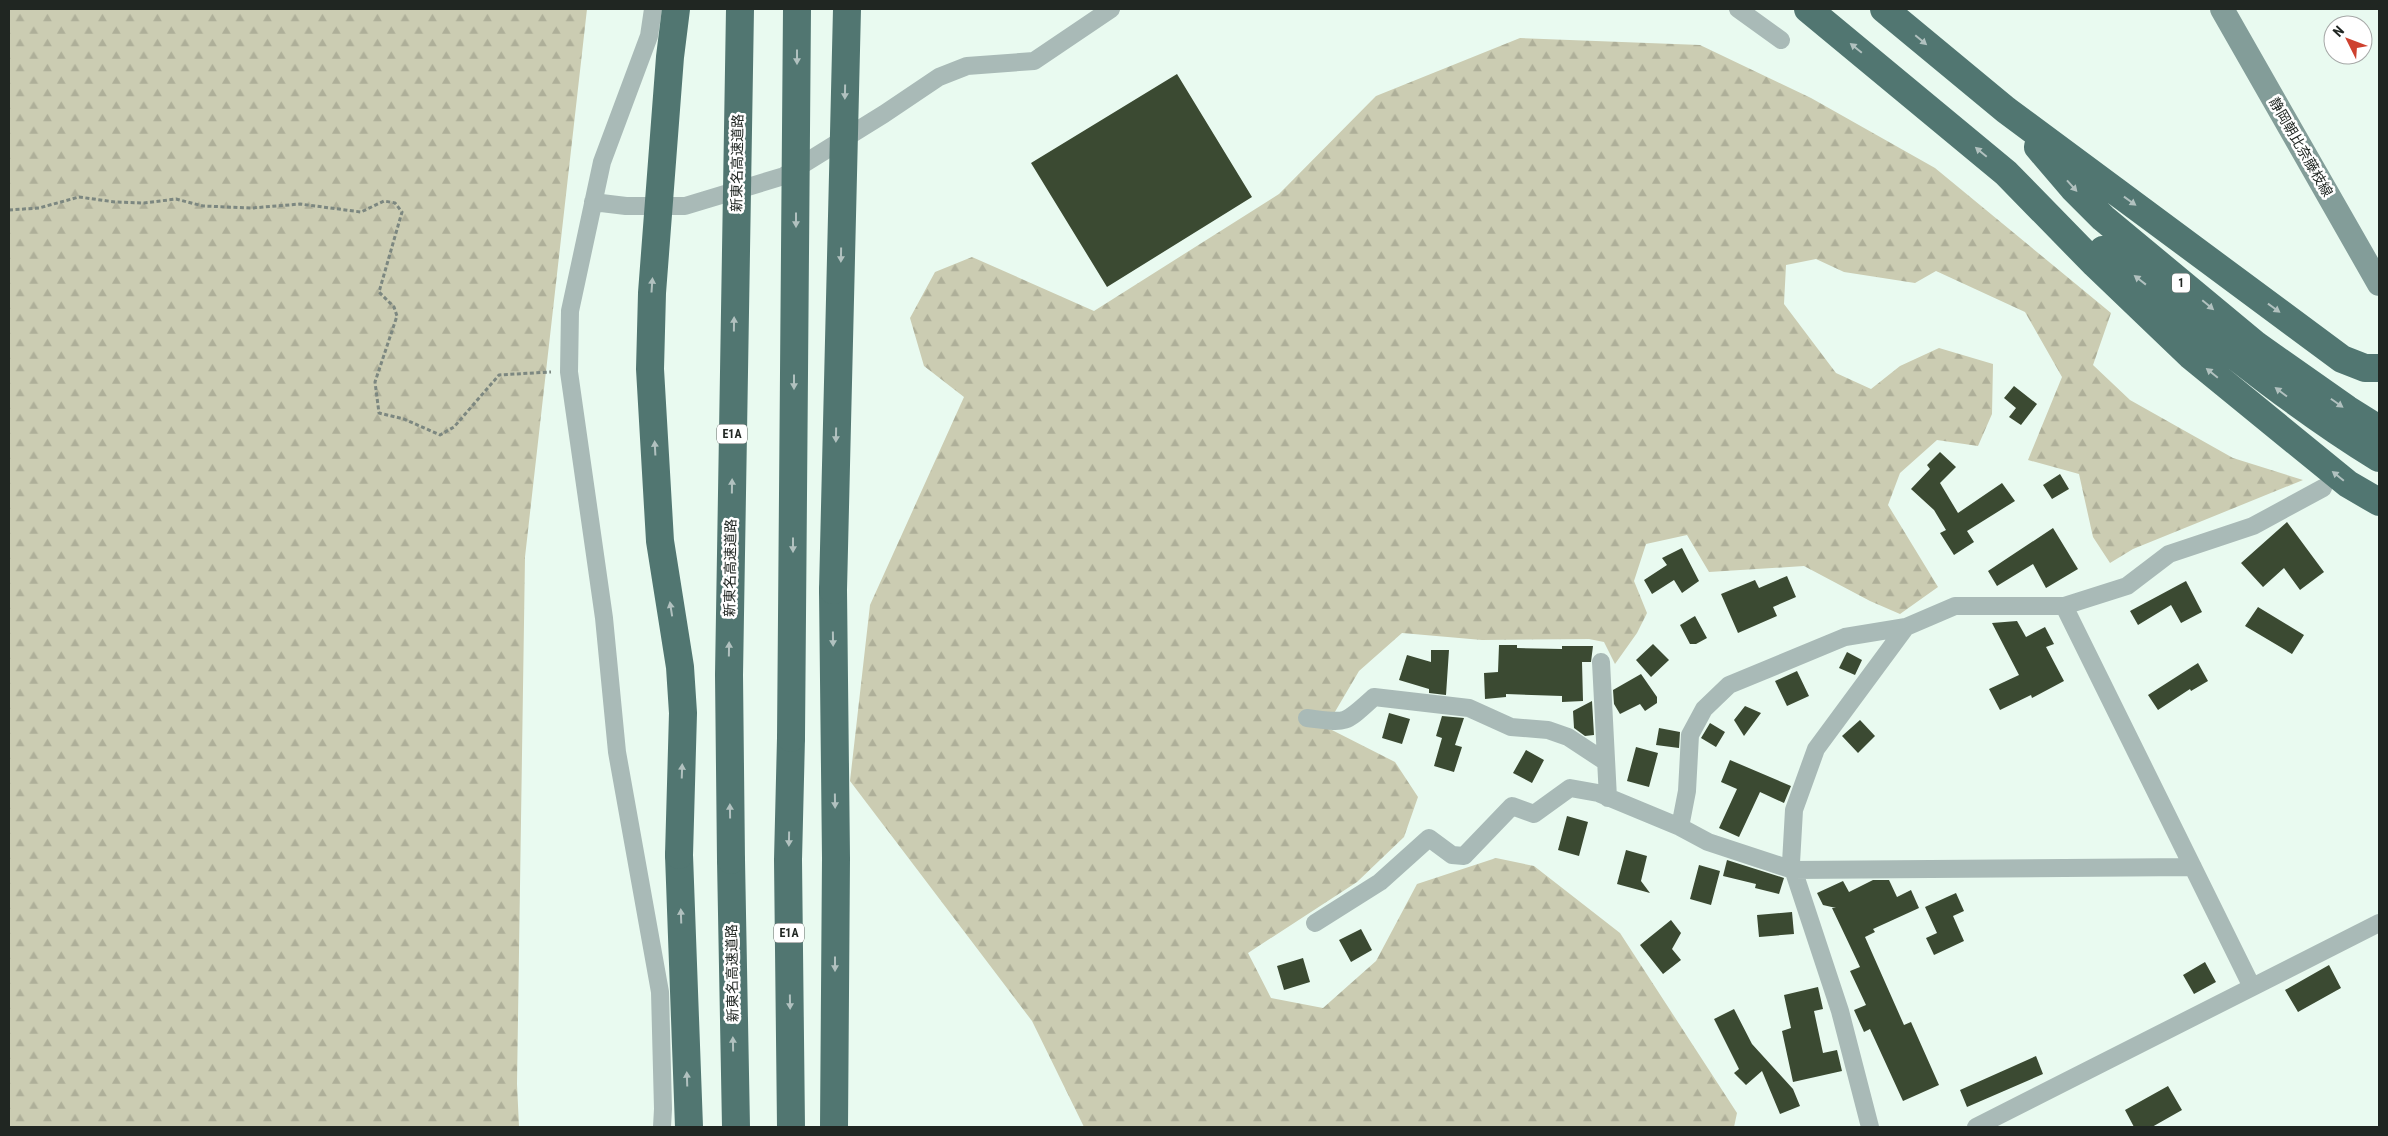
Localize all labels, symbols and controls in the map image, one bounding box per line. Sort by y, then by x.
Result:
north arrow [2323,15,2373,65]
text: N [2330,23,2347,40]
one-way arrow [1915,34,1928,45]
one-way arrow [1850,42,1863,53]
one-way arrow [793,50,801,66]
one-way arrow [841,85,849,101]
street label: 静岡朝比奈藤枝線 [2266,95,2336,199]
street label: 新東名高速道路 [728,114,746,212]
one-way arrow [1975,147,1987,158]
one-way arrow [2066,180,2078,192]
one-way arrow [2123,196,2136,206]
one-way arrow [792,212,800,228]
one-way arrow [837,247,845,263]
one-way arrow [2134,274,2147,285]
road number: 1 [2172,274,2190,292]
one-way arrow [649,277,657,293]
one-way arrow [2201,299,2214,310]
one-way arrow [2267,303,2281,313]
one-way arrow [730,315,738,331]
one-way arrow [2206,368,2219,379]
one-way arrow [790,375,798,391]
one-way arrow [2274,387,2288,397]
one-way arrow [2330,398,2344,408]
road number: E1A [717,424,747,444]
one-way arrow [832,427,840,443]
one-way arrow [650,439,658,455]
one-way arrow [2332,470,2345,481]
one-way arrow [728,478,736,494]
street label: 新東名高速道路 [721,519,739,617]
one-way arrow [789,537,797,553]
one-way arrow [667,601,675,617]
one-way arrow [829,631,837,647]
one-way arrow [725,640,733,656]
one-way arrow [678,763,686,779]
one-way arrow [831,794,839,810]
one-way arrow [726,803,734,819]
one-way arrow [785,831,793,847]
one-way arrow [677,908,685,924]
street label: 新東名高速道路 [723,924,741,1022]
road number: E1A [774,924,804,942]
one-way arrow [831,956,839,972]
one-way arrow [786,994,794,1010]
one-way arrow [729,1035,737,1051]
one-way arrow [683,1070,691,1086]

